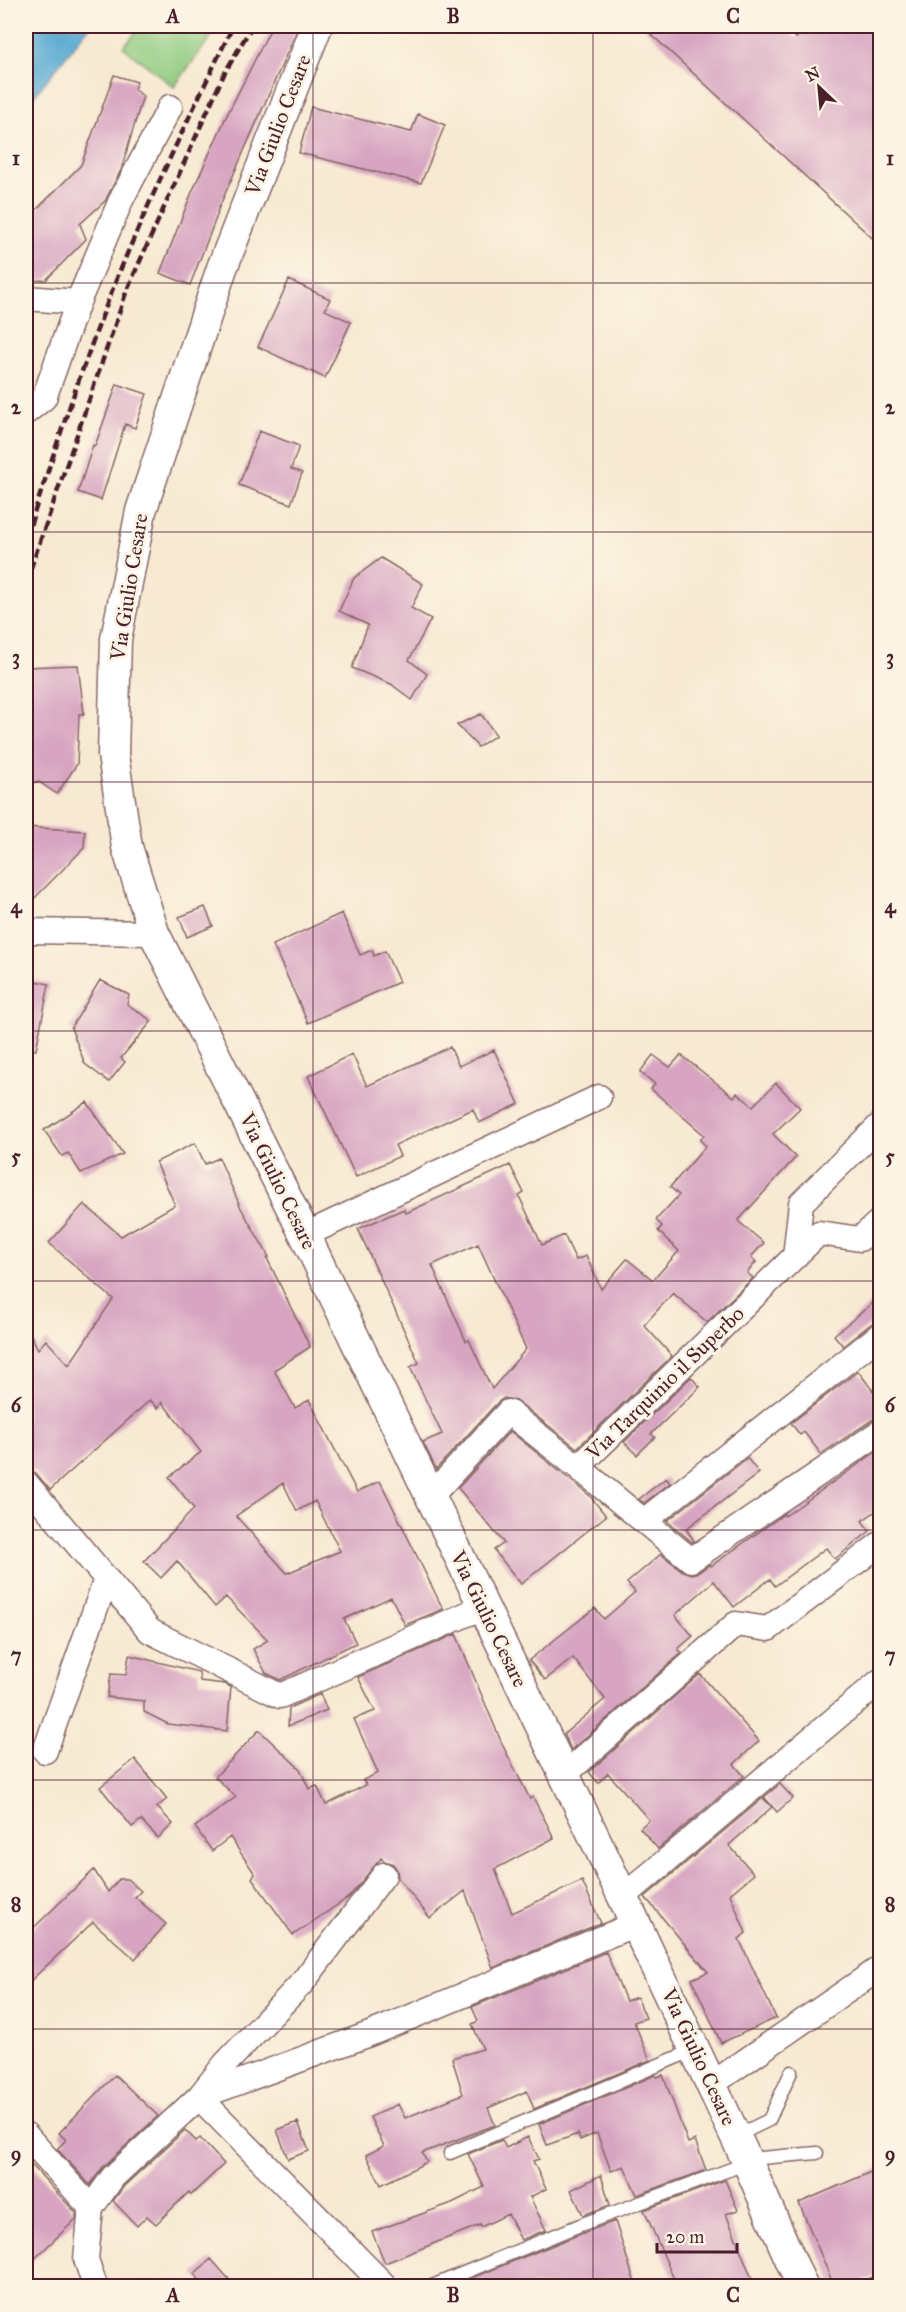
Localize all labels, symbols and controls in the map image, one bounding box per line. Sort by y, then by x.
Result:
text: A [164,4,180,28]
text: B [446,4,460,28]
text: C [726,4,740,28]
street label: Via Giulio Cesare [239,51,317,200]
north arrow [789,57,849,117]
text: N [802,62,823,85]
text: 1 [12,146,20,170]
text: 1 [886,146,894,170]
text: 2 [11,395,22,419]
text: 2 [885,395,896,419]
street label: Via Giulio Cesare [104,511,154,663]
text: 3 [12,645,20,670]
text: 3 [886,645,894,670]
text: 4 [10,894,22,919]
text: 4 [884,894,896,919]
street label: Via Giulio Cesare [233,1108,322,1254]
text: 5 [11,1144,21,1168]
text: 5 [885,1144,895,1168]
street label: Via Tarquinio il Superbo [580,1300,750,1466]
text: 6 [11,1393,23,1417]
text: 6 [885,1393,897,1417]
street label: Via Giulio Cesare [444,1546,533,1692]
text: 7 [11,1643,22,1667]
text: 7 [885,1643,896,1667]
text: 8 [11,1892,21,1916]
text: 8 [885,1892,895,1916]
street label: Via Giulio Cesare [655,1983,742,2130]
text: 9 [11,2142,21,2167]
text: 9 [885,2142,895,2167]
scale bar [657,2216,736,2254]
text: 20 m [666,2226,704,2248]
text: A [164,2283,180,2307]
text: B [446,2283,460,2307]
text: C [726,2283,740,2307]

